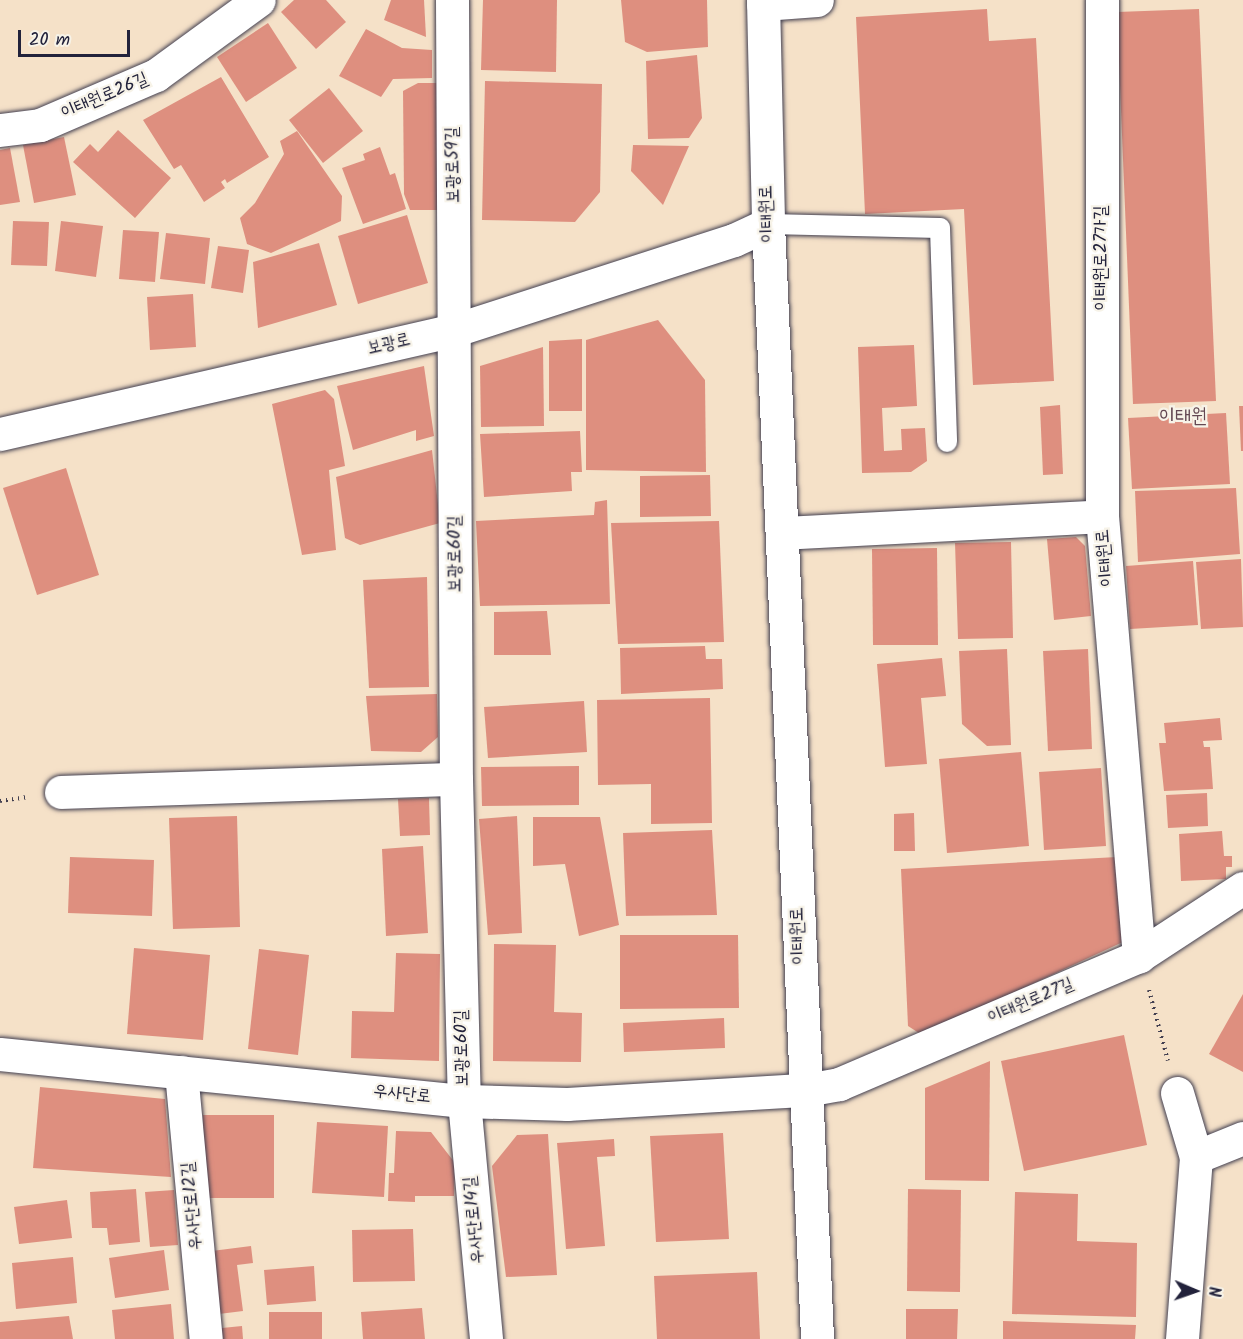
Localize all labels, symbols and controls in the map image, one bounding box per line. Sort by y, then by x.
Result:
scale bar [21,18,134,56]
text: 20 m [29,26,70,55]
street label: 이태원로26길 [58,69,152,125]
street label: 보광로59길 [443,127,465,203]
street label: 이태원로 [756,185,780,243]
street label: 이태원로27가길 [1091,205,1113,311]
street label: 보광로 [365,330,413,360]
district label: 이태원 [1159,405,1207,429]
street label: 보광로60길 [445,516,467,592]
street label: 이태원로 [1093,528,1119,588]
street label: 이태원로 [787,907,811,965]
street label: 이태원로27길 [985,974,1077,1030]
street label: 보광로60길 [452,1009,474,1087]
street label: 우사단로 [372,1081,432,1109]
street label: 우사단로12길 [178,1161,208,1251]
street label: 우사단로14길 [460,1175,490,1265]
north arrow [1165,1261,1225,1321]
text: N [1201,1286,1226,1297]

